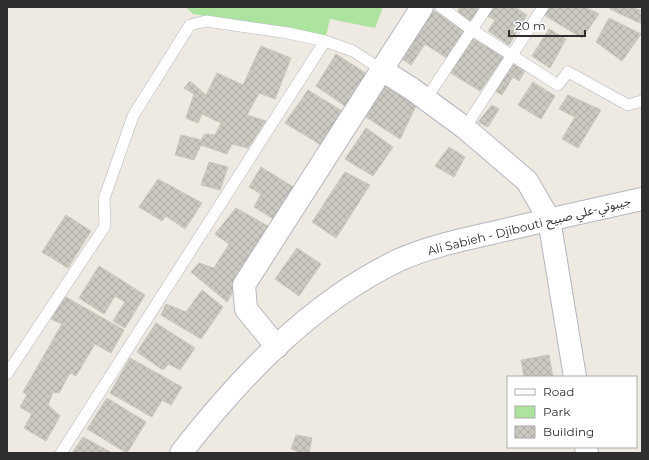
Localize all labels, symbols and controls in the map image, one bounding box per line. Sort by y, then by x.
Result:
scale bar [509,12,585,38]
text: 20 m [515,18,546,33]
street label: Ali Sabieh - Djibouti جيبوتي-علي صبيح [426,193,633,261]
legend [507,376,637,448]
text: Road [543,384,574,399]
text: Park [543,404,571,419]
text: Building [543,424,594,439]

